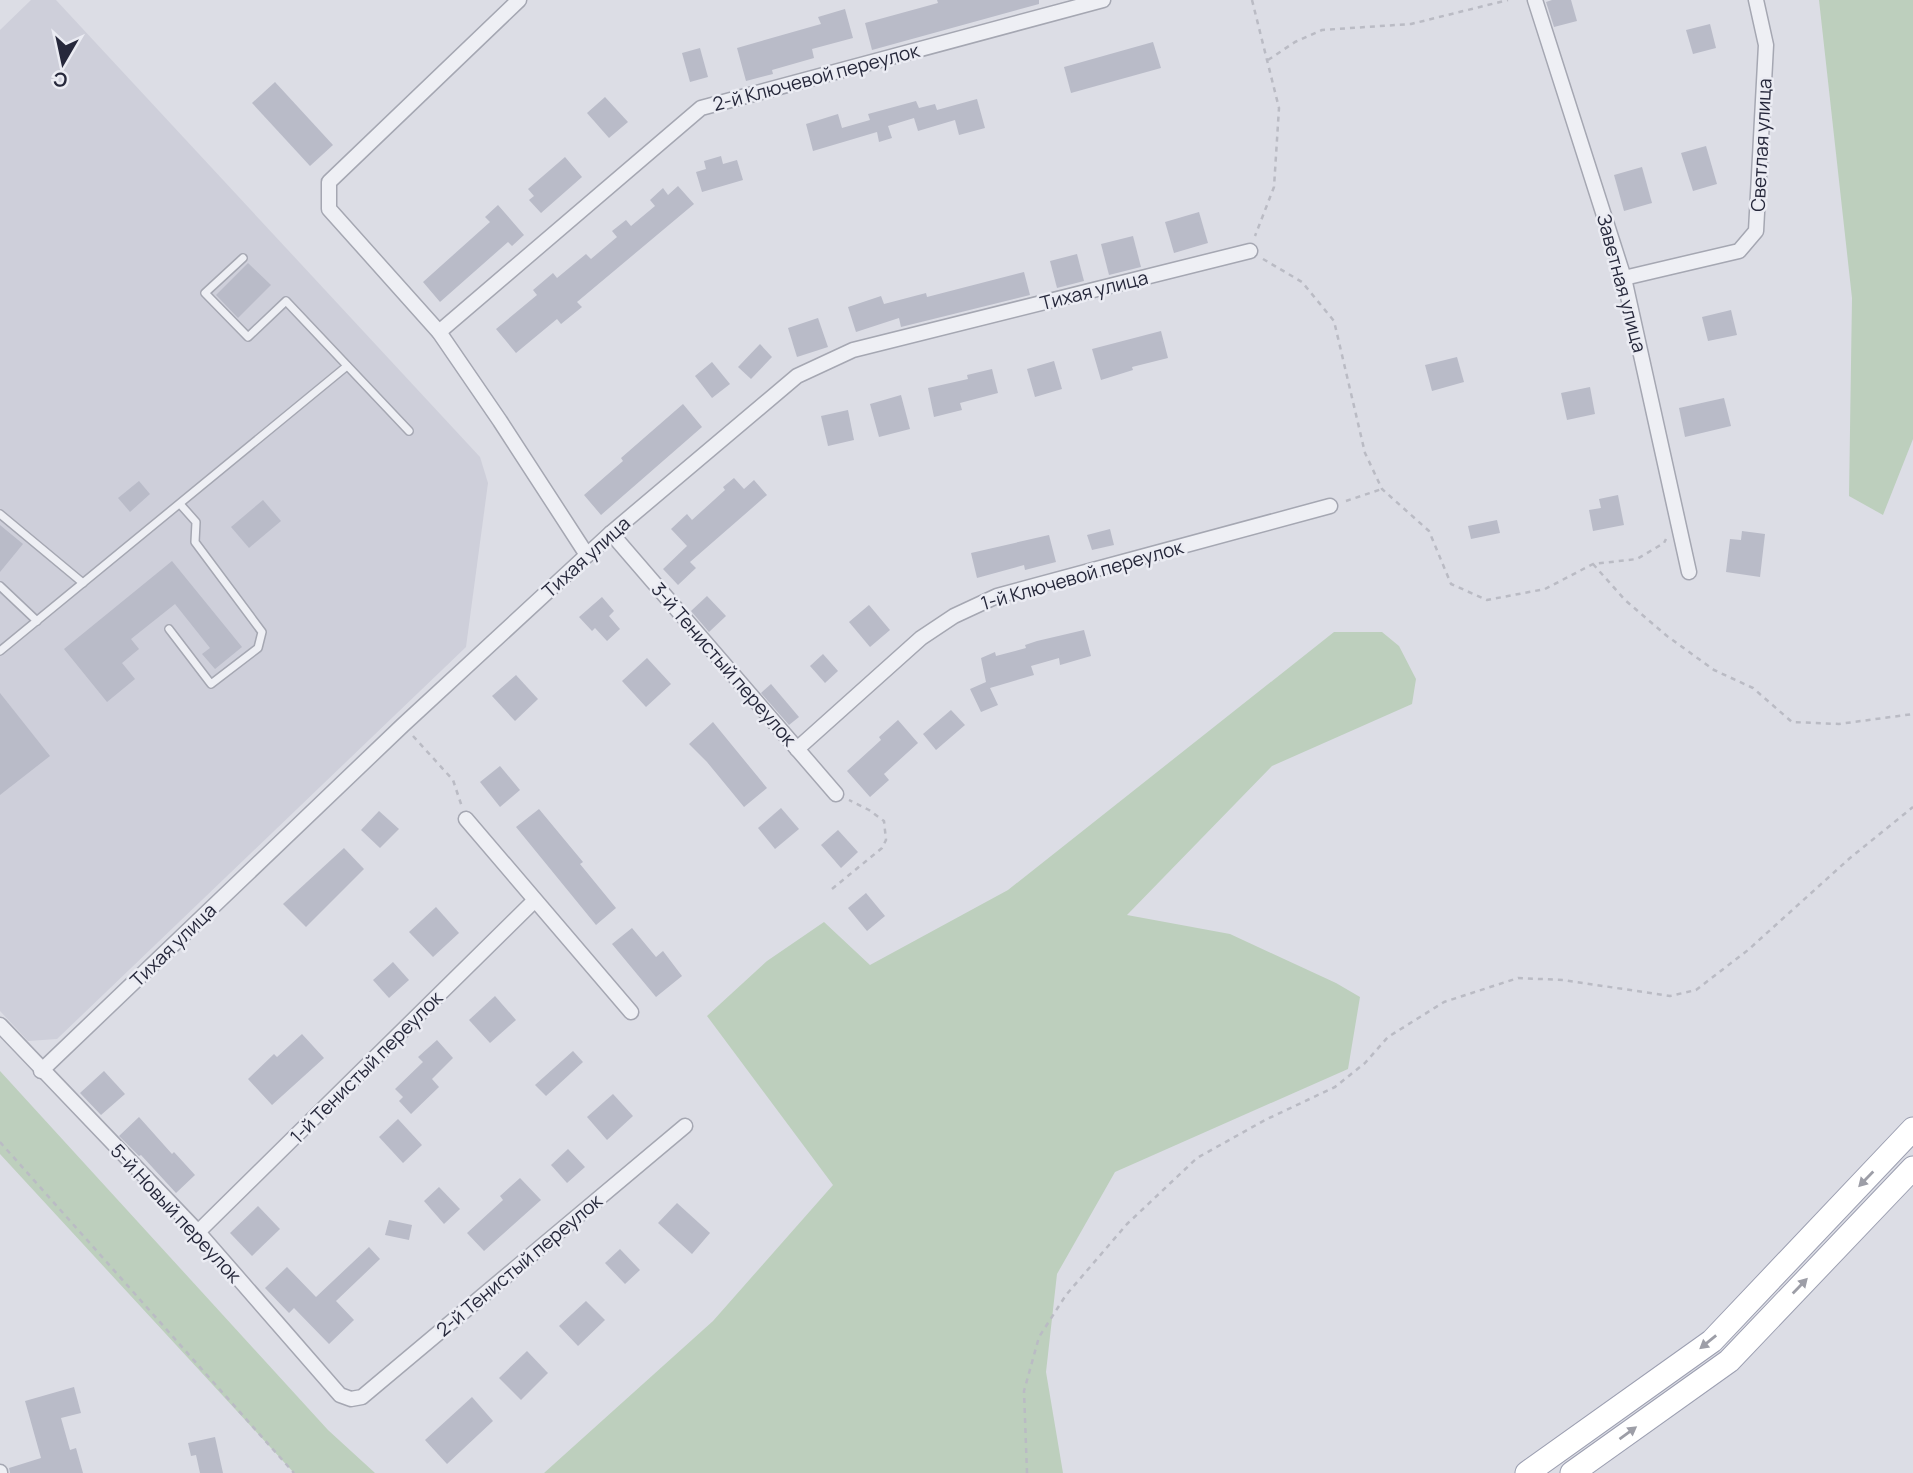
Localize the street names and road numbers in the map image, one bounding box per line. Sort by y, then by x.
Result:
street label: 2-й Ключевой переулок [710,37,923,117]
street label: Светлая улица [1745,78,1777,212]
street label: Заветная улица [1591,211,1653,355]
street label: Тихая улица [1037,264,1151,316]
street label: Тихая улица [536,510,636,604]
street label: 1-й Ключевой переулок [978,534,1187,616]
street label: 3-й Тенистый переулок [646,577,803,752]
street label: Тихая улица [124,897,222,993]
street label: 1-й Тенистый переулок [284,985,448,1149]
street label: 5-й Новый переулок [105,1138,247,1288]
street label: 2-й Тенистый переулок [431,1187,608,1342]

